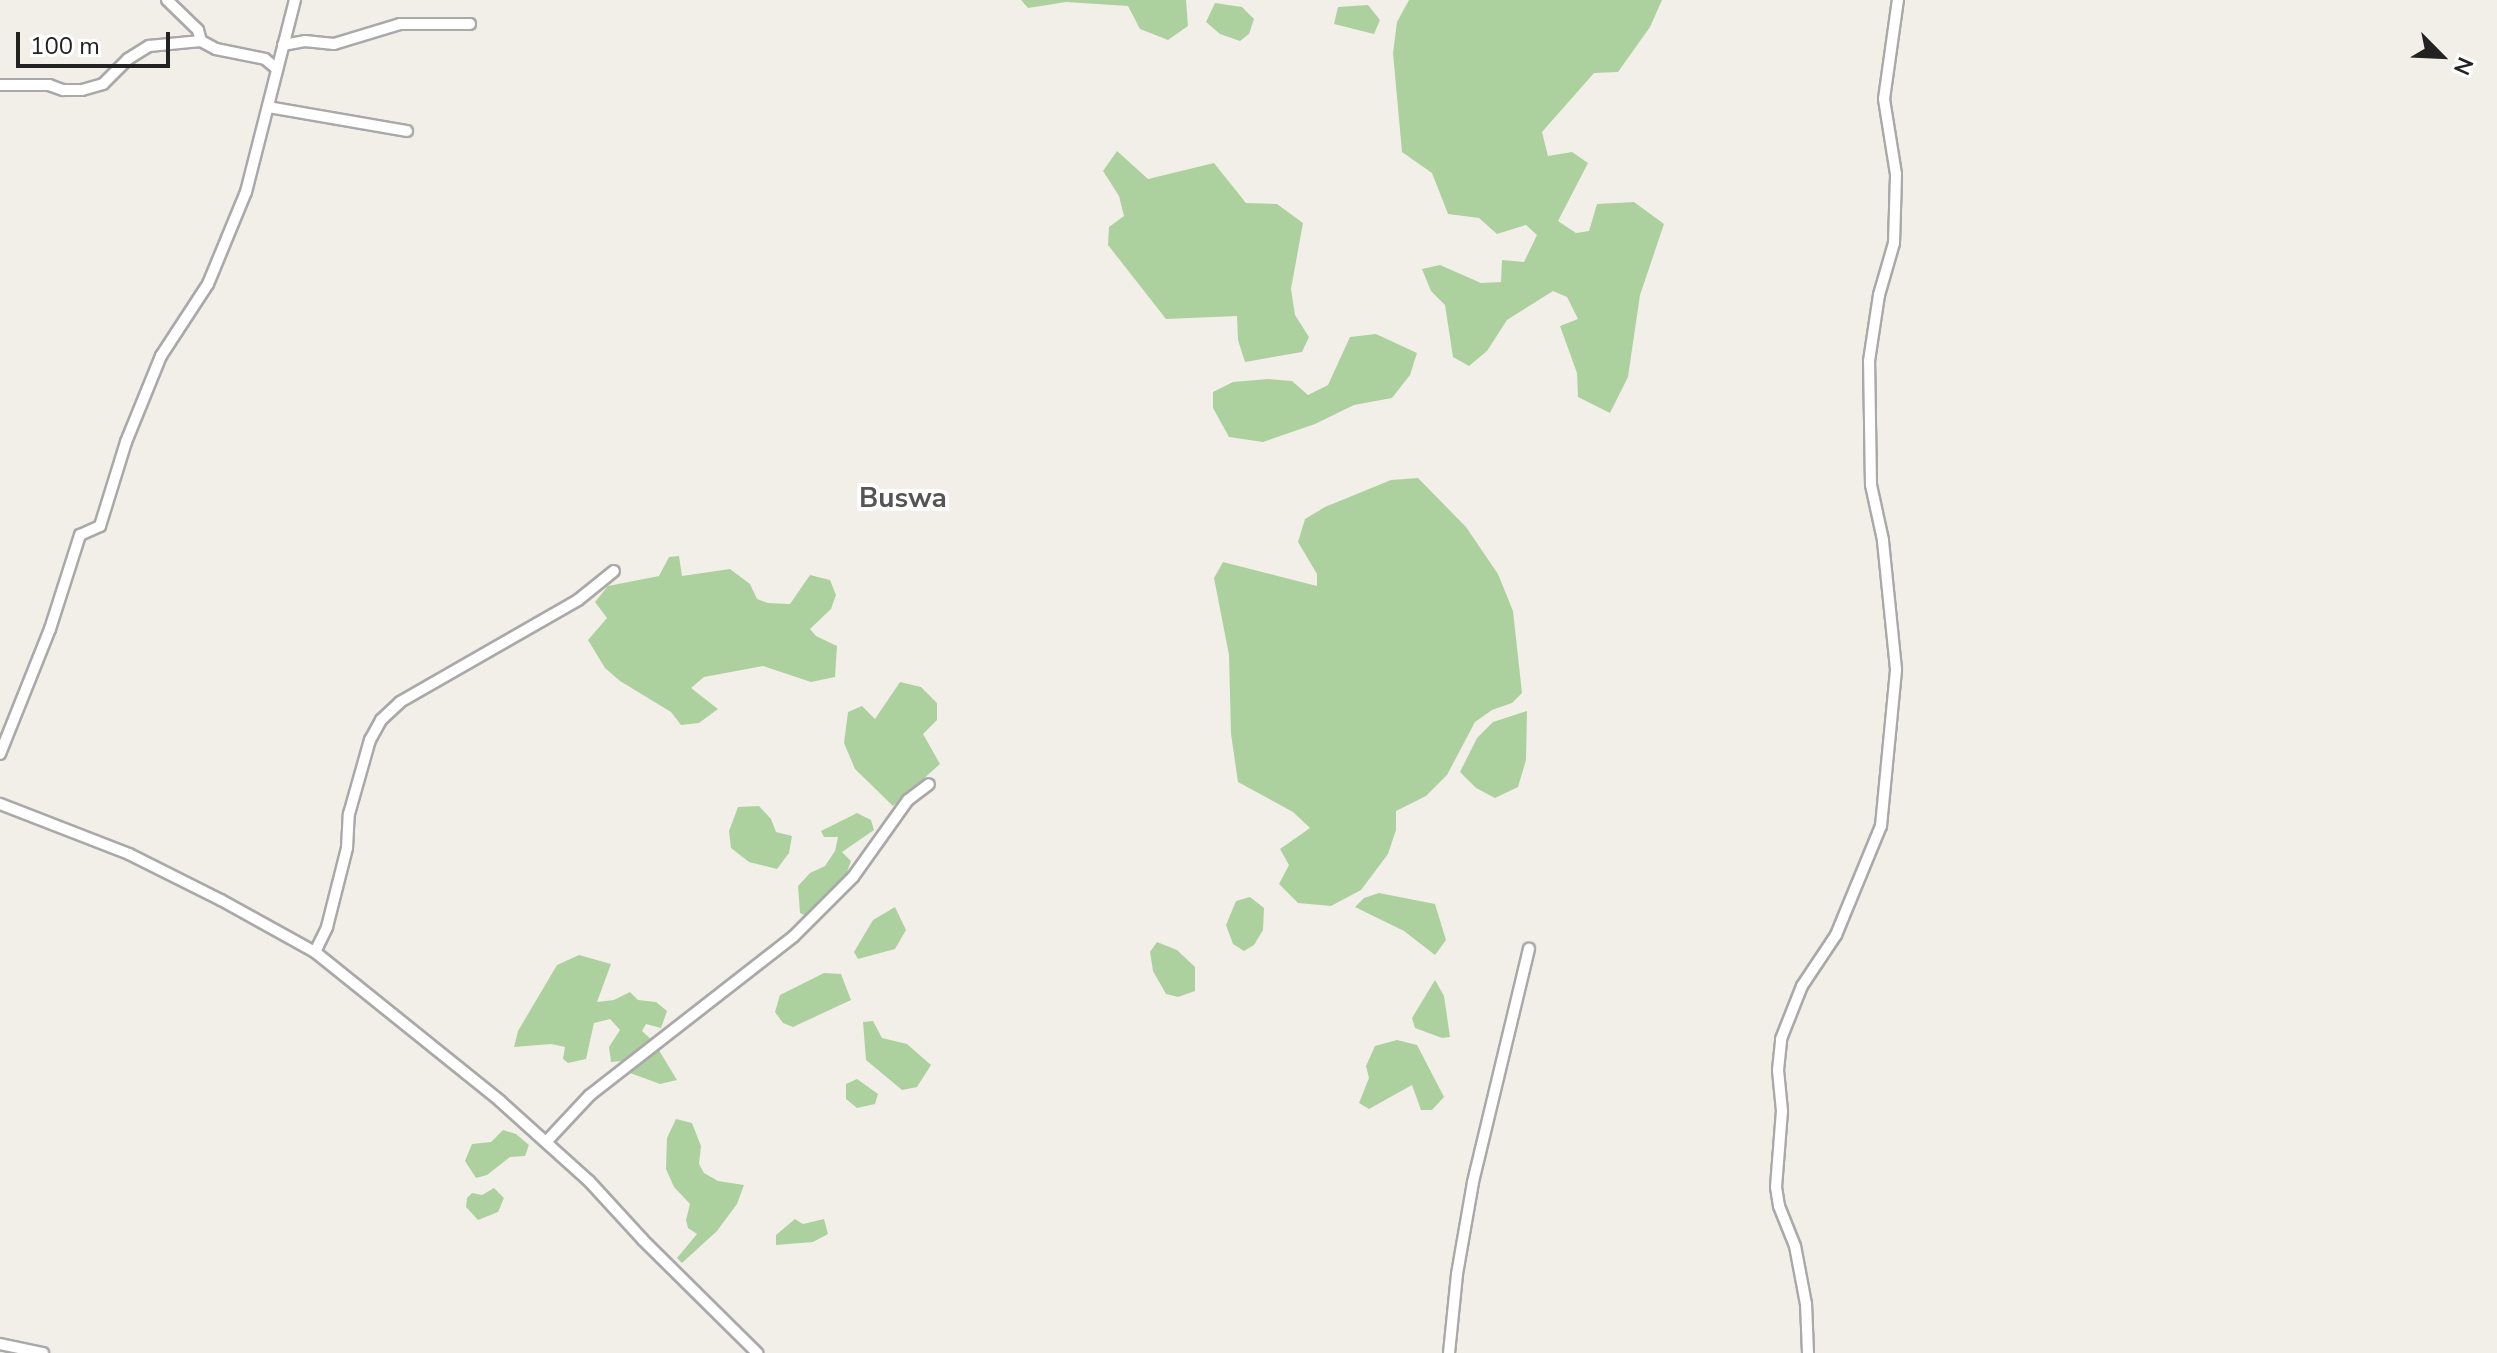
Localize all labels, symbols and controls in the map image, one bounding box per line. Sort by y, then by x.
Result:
scale bar [20,16,174,66]
north arrow [2401,16,2481,96]
text: 100 m [30,30,100,62]
text: N [2446,52,2480,79]
district label: Buswa [859,481,947,515]

